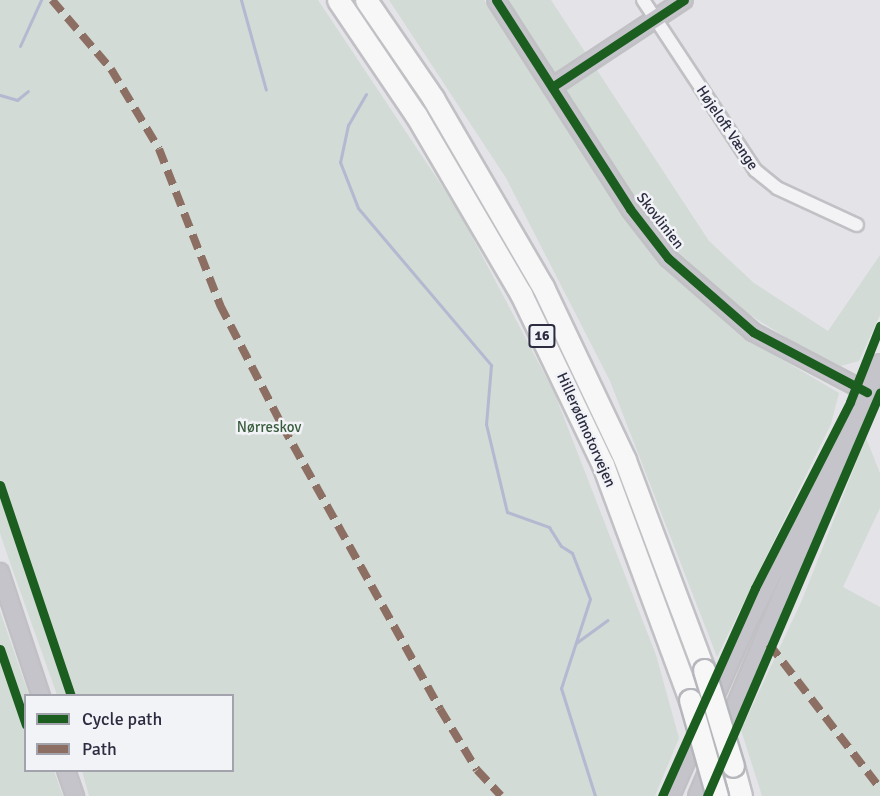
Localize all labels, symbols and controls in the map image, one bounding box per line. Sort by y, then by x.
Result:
street label: Højeloft Vænge [692,82,762,174]
street label: Skovlinien [632,189,688,253]
road number: 16 [527,325,557,347]
street label: Hillerødmotorvejen [553,370,619,490]
park label: Nørreskov [237,419,301,437]
legend [24,694,234,772]
text: Cycle path [82,708,162,730]
text: Path [82,738,117,760]

